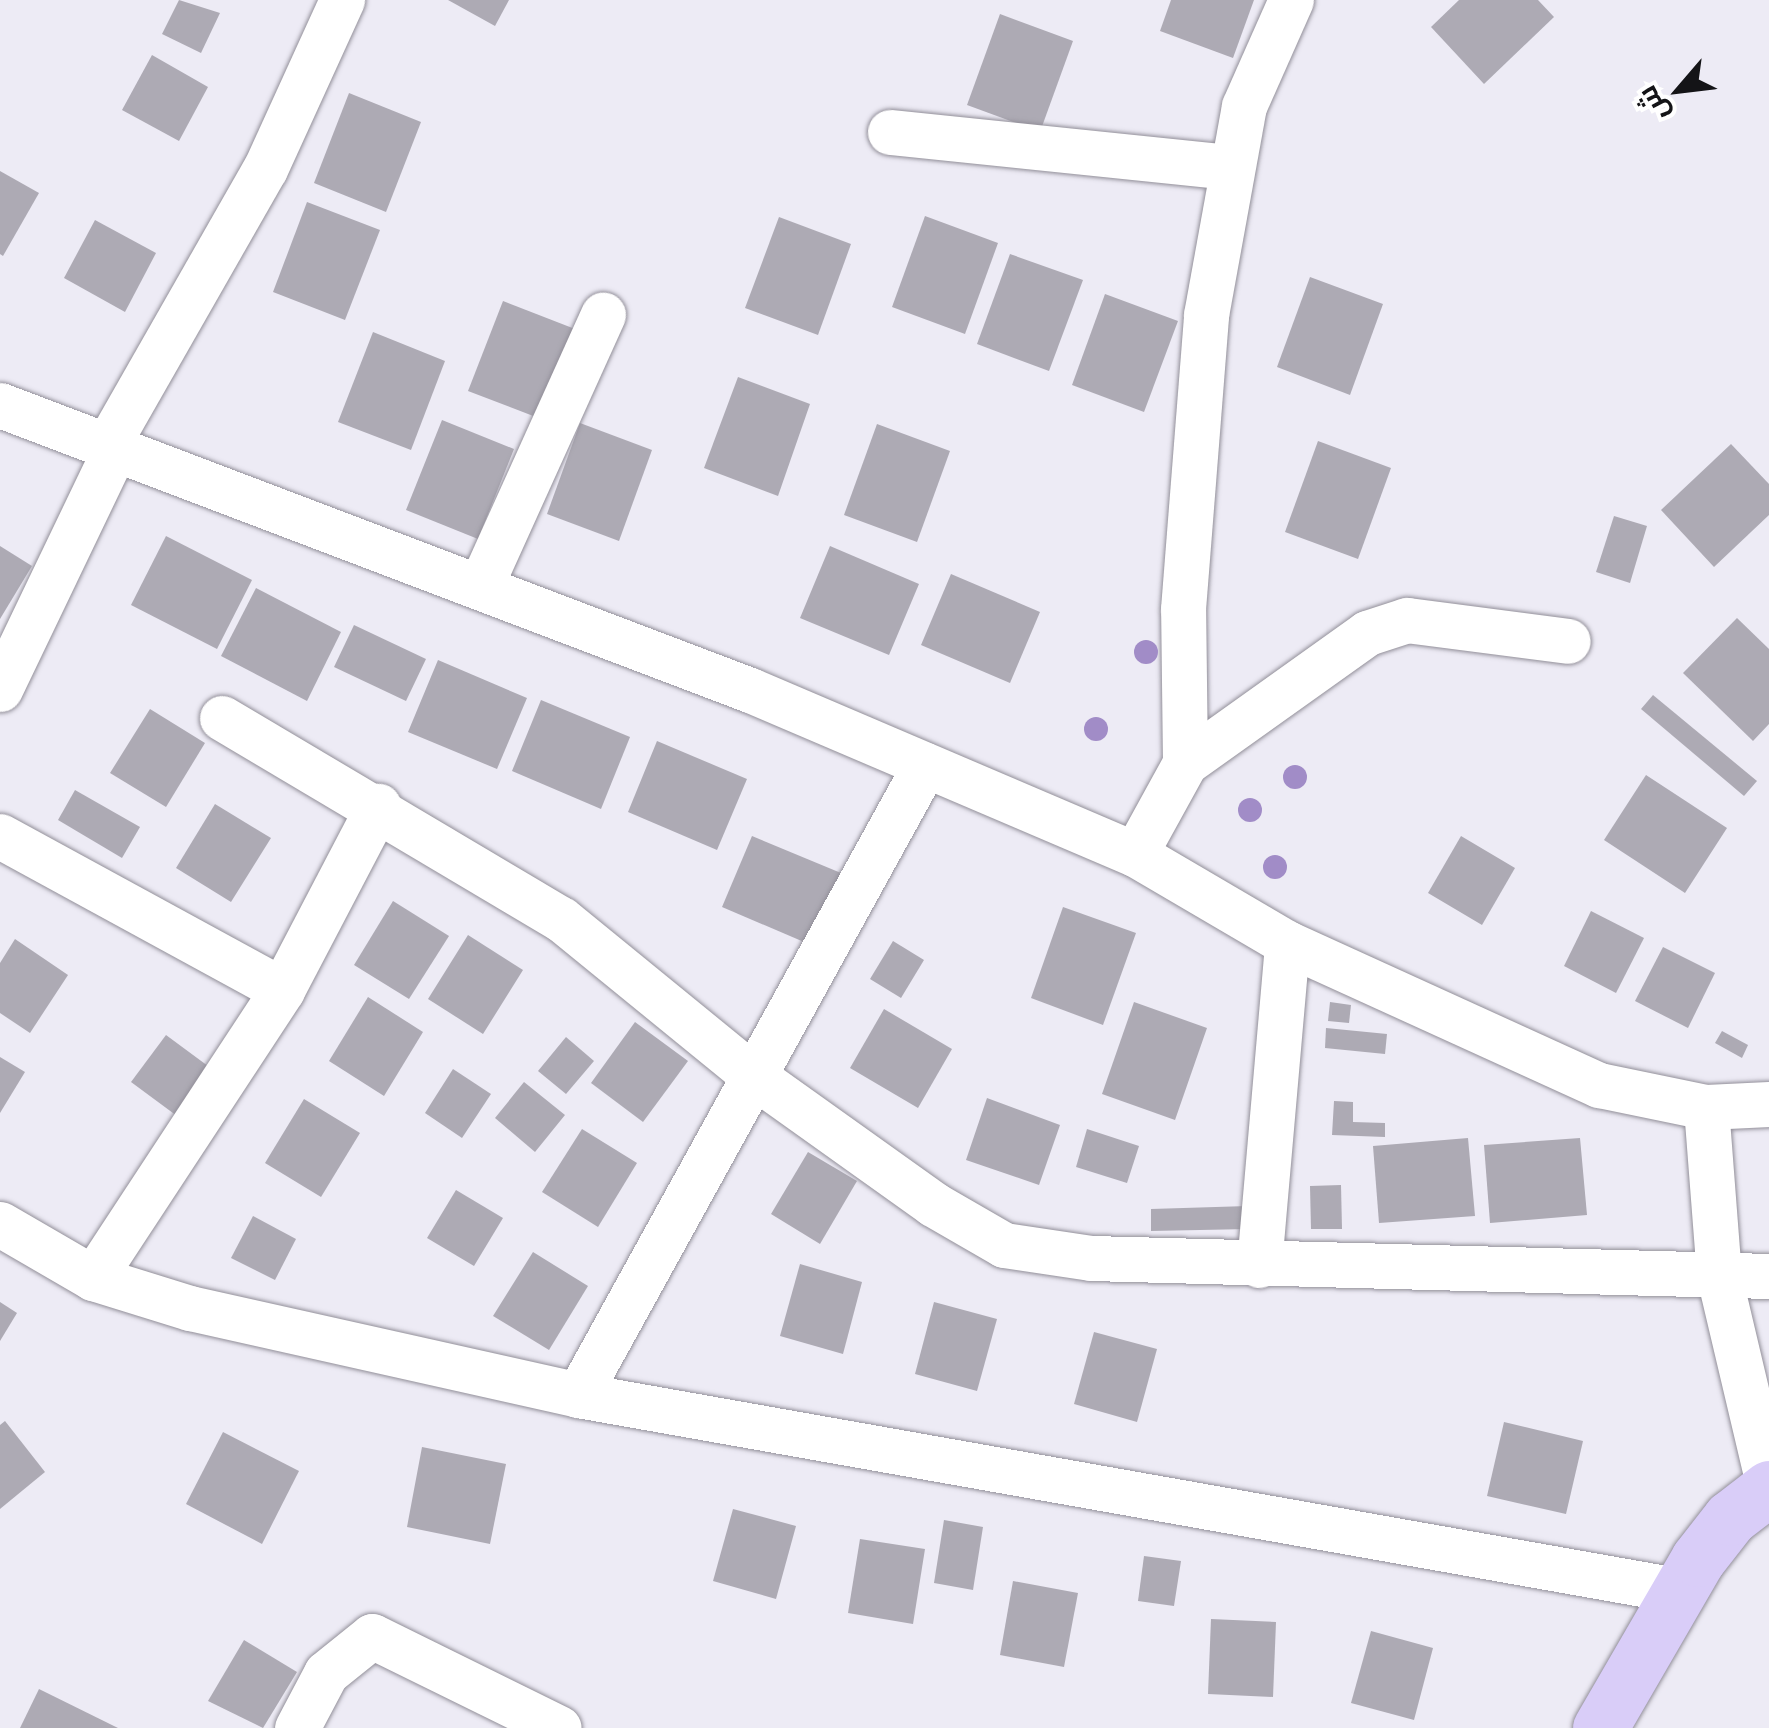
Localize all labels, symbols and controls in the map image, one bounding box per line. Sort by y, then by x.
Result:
north arrow [1629,40,1729,140]
text: ش [1628,80,1676,128]

